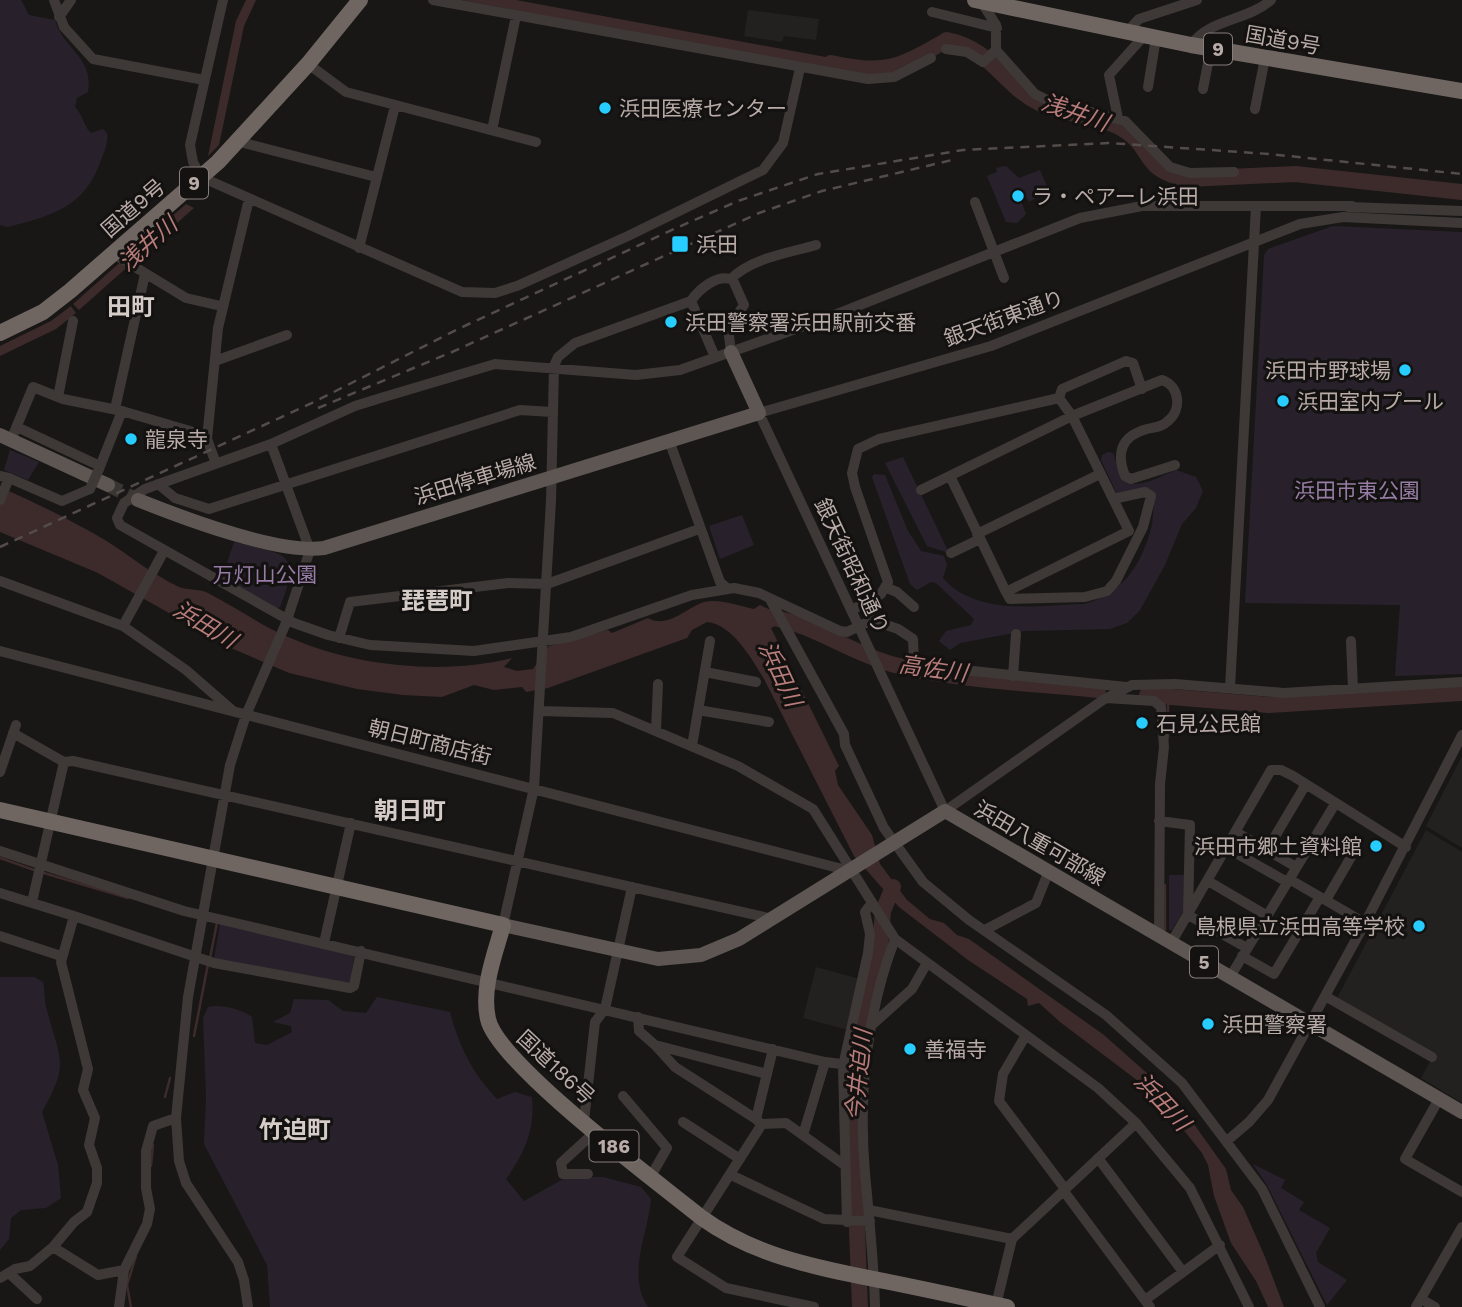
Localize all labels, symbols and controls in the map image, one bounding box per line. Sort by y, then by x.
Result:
street label: 国道9号 [1243,21,1323,59]
road number: 9 [1204,34,1232,64]
water label: 浅井川 [1038,89,1115,138]
place label: 浜田医療センター [619,96,787,121]
marker: 浜田医療センター [597,100,613,116]
road number: 9 [180,168,208,198]
street label: 国道9号 [96,174,170,242]
place label: ラ・ペアーレ浜田 [1032,184,1199,209]
marker: ラ・ペアーレ浜田 [1010,188,1026,204]
water label: 浅井川 [113,209,185,277]
place label: 浜田 [696,232,738,257]
marker: 浜田 [670,234,690,254]
street label: 銀天街東通り [941,285,1067,351]
district label: 田町 [107,293,155,321]
place label: 浜田警察署浜田駅前交番 [685,310,916,335]
marker: 浜田警察署浜田駅前交番 [663,314,679,330]
place label: 浜田市野球場 [1265,358,1391,383]
marker: 浜田市野球場 [1397,362,1413,378]
place label: 浜田室内プール [1297,389,1444,414]
marker: 浜田室内プール [1275,393,1291,409]
place label: 龍泉寺 [145,427,208,452]
marker: 龍泉寺 [123,431,139,447]
street label: 浜田停車場線 [411,449,539,509]
park label: 浜田市東公園 [1294,478,1420,503]
street label: 銀天街昭和通り [810,494,894,638]
park label: 万灯山公園 [213,562,318,587]
district label: 琵琶町 [401,587,473,615]
water label: 浜田川 [168,596,244,656]
water label: 浜田川 [753,637,808,714]
water label: 高佐川 [897,651,972,688]
place label: 石見公民館 [1156,711,1261,736]
street label: 朝日町商店街 [366,715,494,769]
marker: 石見公民館 [1134,715,1150,731]
street label: 浜田八重可部線 [970,795,1110,891]
district label: 朝日町 [374,797,446,825]
place label: 浜田市郷土資料館 [1194,834,1362,859]
marker: 浜田市郷土資料館 [1368,838,1384,854]
place label: 島根県立浜田高等学校 [1195,914,1405,939]
marker: 島根県立浜田高等学校 [1411,918,1427,934]
road number: 5 [1190,946,1218,978]
place label: 浜田警察署 [1222,1012,1327,1037]
marker: 浜田警察署 [1200,1016,1216,1032]
street label: 国道186号 [512,1025,600,1109]
water label: 今井迫川 [841,1025,878,1122]
place label: 善福寺 [924,1037,987,1062]
marker: 善福寺 [902,1041,918,1057]
water label: 浜田川 [1129,1068,1197,1139]
district label: 竹迫町 [259,1116,331,1144]
road number: 186 [590,1130,638,1162]

